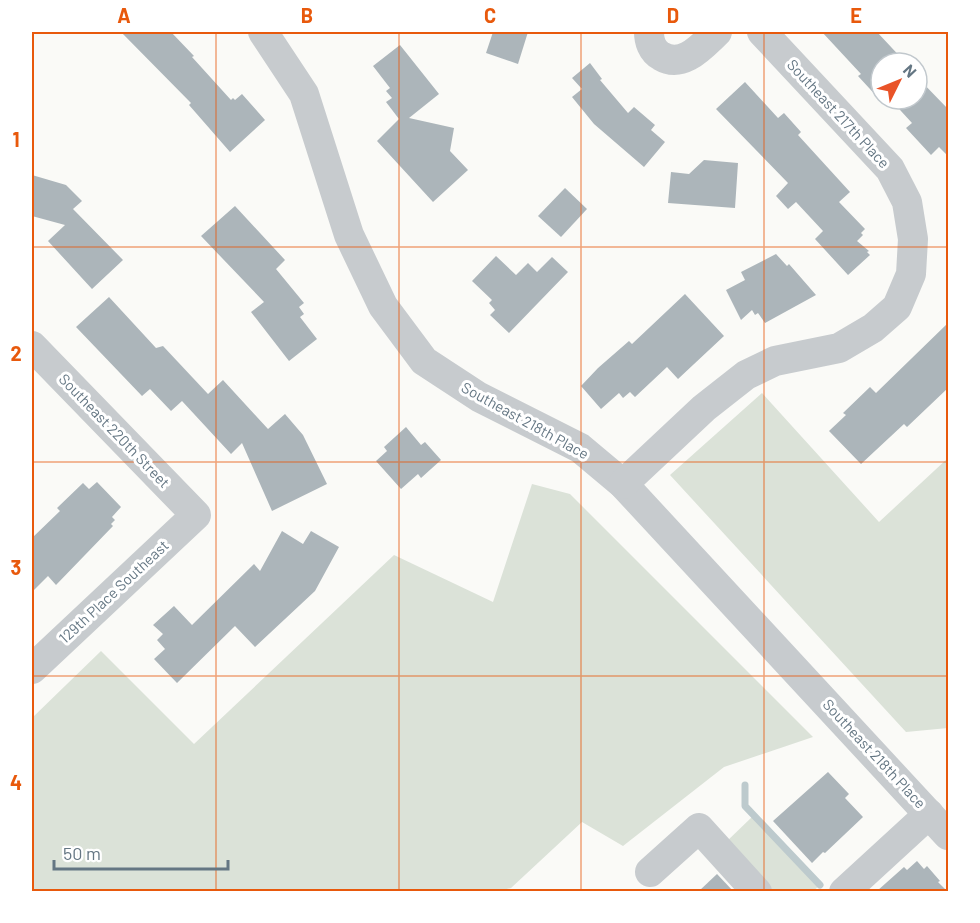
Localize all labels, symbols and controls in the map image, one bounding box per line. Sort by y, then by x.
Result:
text: A [117,3,131,27]
text: B [301,3,313,27]
text: C [484,3,496,27]
text: D [667,3,679,27]
text: E [850,3,862,27]
north arrow [869,51,929,111]
street label: Southeast 217th Place [784,55,894,171]
text: N [900,60,921,81]
text: 1 [12,127,20,151]
text: 2 [10,341,22,365]
street label: Southeast 220th Street [56,369,174,491]
street label: Southeast 218th Place [459,378,592,463]
street label: 129th Place Southeast [55,536,172,647]
text: 3 [11,555,21,579]
street label: Southeast 218th Place [819,695,930,812]
text: 4 [10,770,22,794]
scale bar [54,833,228,871]
text: 50 m [63,842,101,864]

